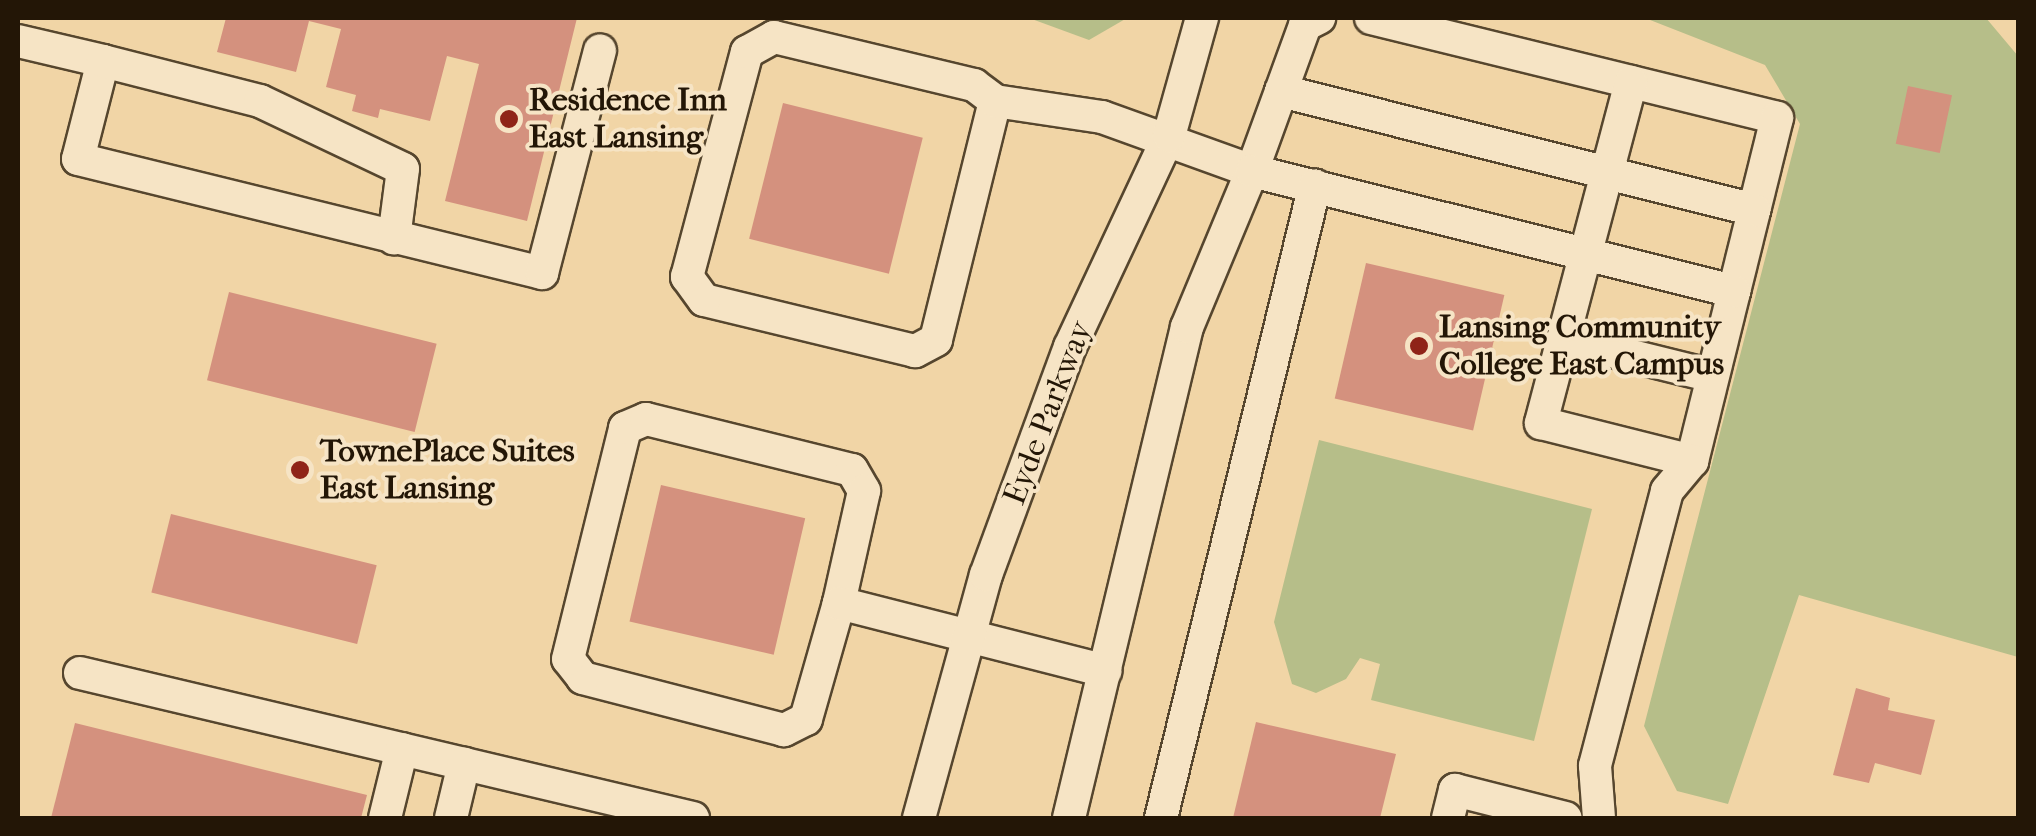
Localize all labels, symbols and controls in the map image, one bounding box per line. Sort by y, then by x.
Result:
place label: Residence Inn East Lansing [529,82,727,157]
marker: Residence Inn East Lansing [498,108,520,130]
place label: Lansing Community College East Campus [1439,309,1724,384]
street label: Eyde Parkway [995,316,1101,510]
marker: Lansing Community College East Campus [1408,335,1430,357]
place label: TownePlace Suites East Lansing [320,433,575,508]
marker: TownePlace Suites East Lansing [289,459,311,481]

